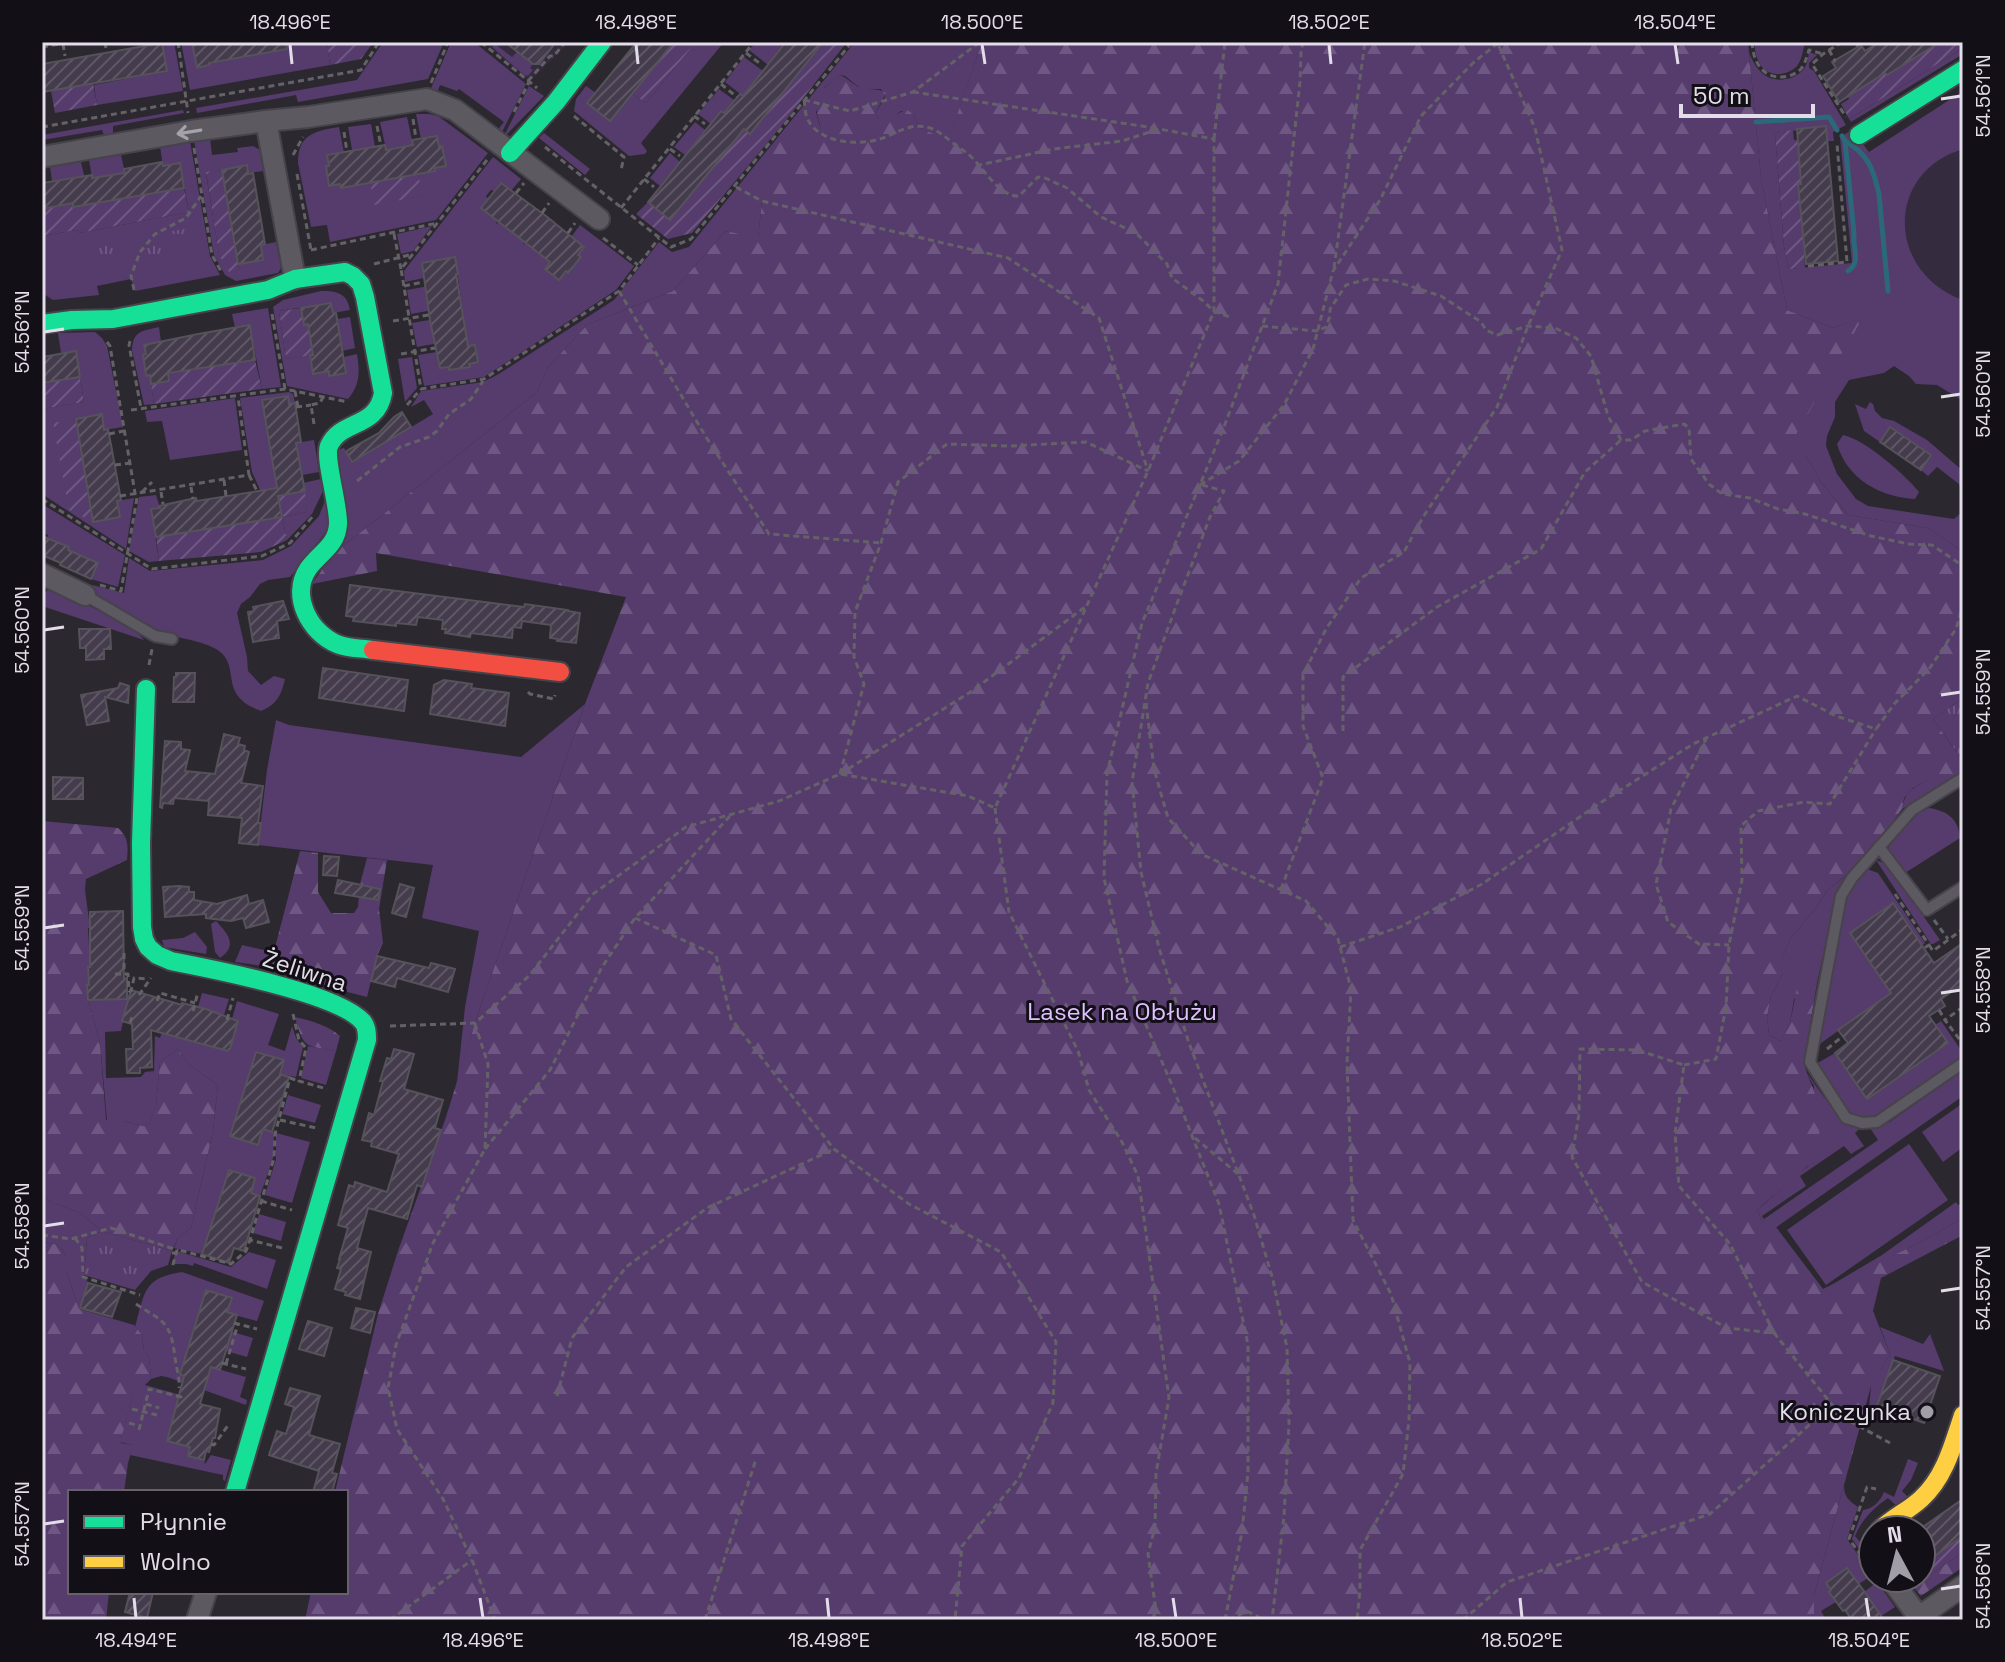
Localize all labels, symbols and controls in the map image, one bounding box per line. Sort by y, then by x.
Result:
text: 18.496°E [249,9,331,35]
text: 18.498°E [595,9,677,35]
text: 18.500°E [941,9,1023,35]
text: 18.502°E [1288,9,1370,35]
text: 18.504°E [1634,9,1716,35]
text: 54.561°N [1970,55,1996,137]
scale bar [1681,68,1813,118]
text: 50 m [1693,80,1750,111]
one-way arrow [177,125,202,140]
text: 54.561°N [9,291,35,373]
text: 54.560°N [1970,350,1996,438]
text: 54.560°N [9,586,35,674]
text: 54.559°N [1970,649,1996,735]
text: 54.559°N [9,885,35,971]
street label: Żeliwna [259,942,352,999]
text: 54.558°N [1970,947,1996,1033]
park label: Lasek na Obłużu [1027,996,1217,1027]
text: 54.558°N [9,1183,35,1269]
text: 54.557°N [1970,1245,1996,1331]
place label: Koniczynka [1779,1396,1911,1427]
marker: Koniczynka [1918,1403,1936,1421]
text: 54.557°N [9,1481,35,1567]
legend [68,1490,348,1594]
text: Płynnie [140,1506,227,1537]
north arrow [1857,1514,1937,1594]
text: N [1886,1519,1904,1549]
text: 54.556°N [1970,1543,1996,1629]
text: Wolno [140,1546,211,1577]
text: 18.494°E [95,1627,177,1653]
text: 18.496°E [442,1627,524,1653]
text: 18.498°E [788,1627,870,1653]
text: 18.500°E [1135,1627,1217,1653]
text: 18.502°E [1481,1627,1563,1653]
text: 18.504°E [1828,1627,1910,1653]

